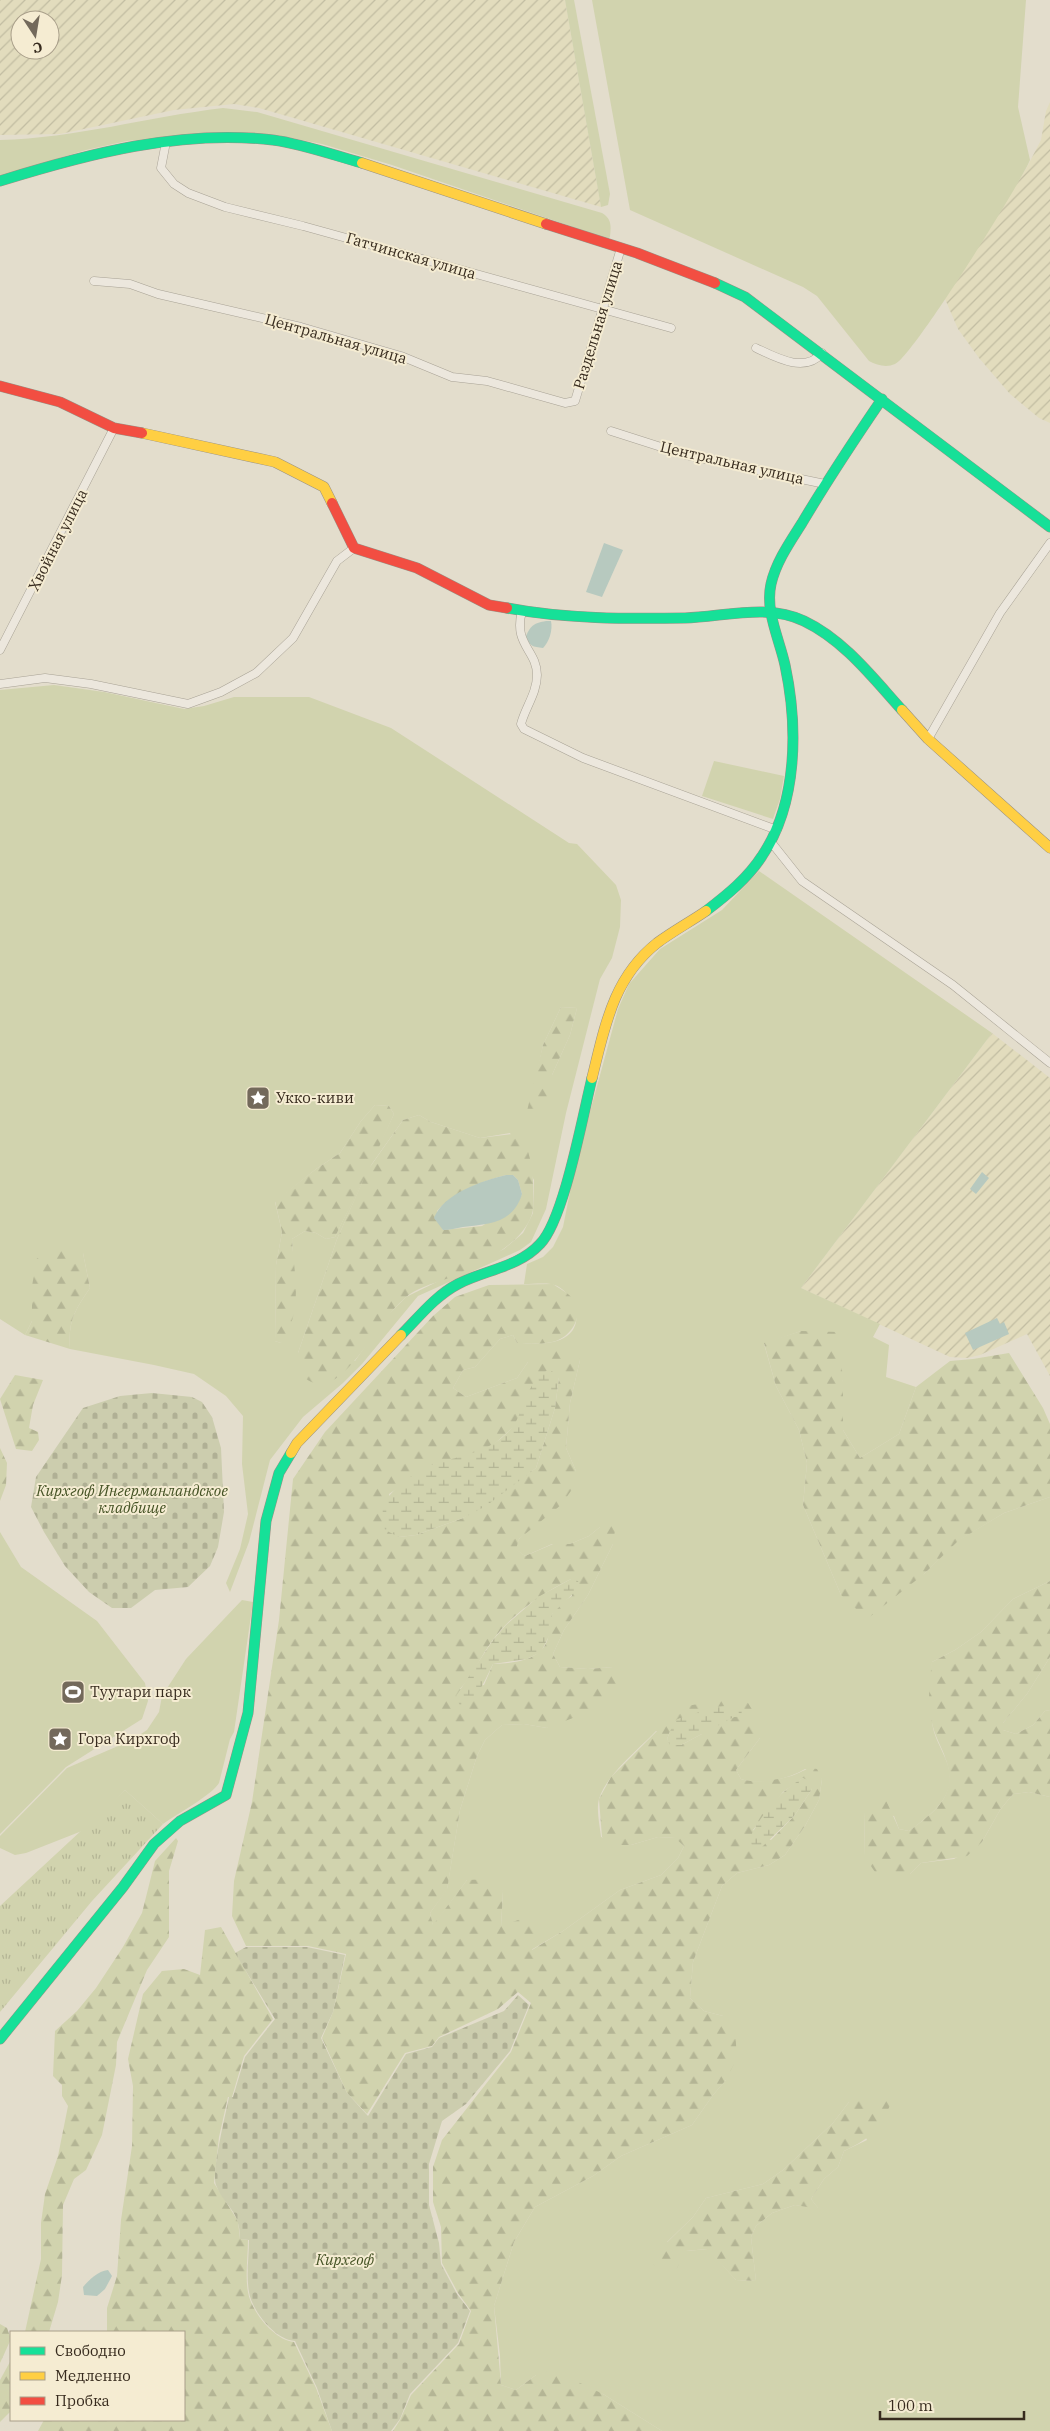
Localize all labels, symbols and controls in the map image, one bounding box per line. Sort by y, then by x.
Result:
north arrow [10,10,60,60]
text: С [31,38,44,57]
street label: Гатчинская улица [344,228,478,283]
street label: Раздельная улица [569,258,626,392]
street label: Центральная улица [263,309,409,368]
street label: Центральная улица [658,437,806,488]
street label: Хвойная улица [24,486,91,594]
place icon: Укко-киви [245,1085,271,1111]
place label: Укко-киви [276,1088,354,1107]
park label: Кирхгоф Ингерманландское кладбище [35,1481,228,1517]
sports icon: Туутари парк [60,1679,86,1705]
place label: Туутари парк [90,1682,191,1701]
place icon: Гора Кирхгоф [47,1726,73,1752]
place label: Гора Кирхгоф [78,1729,180,1748]
park label: Кирхгоф [315,2250,375,2269]
legend [10,2331,185,2421]
text: Свободно [55,2341,126,2360]
text: Медленно [55,2366,131,2385]
scale bar [880,2388,1024,2420]
text: Пробка [55,2391,110,2410]
text: 100 m [888,2396,933,2415]

